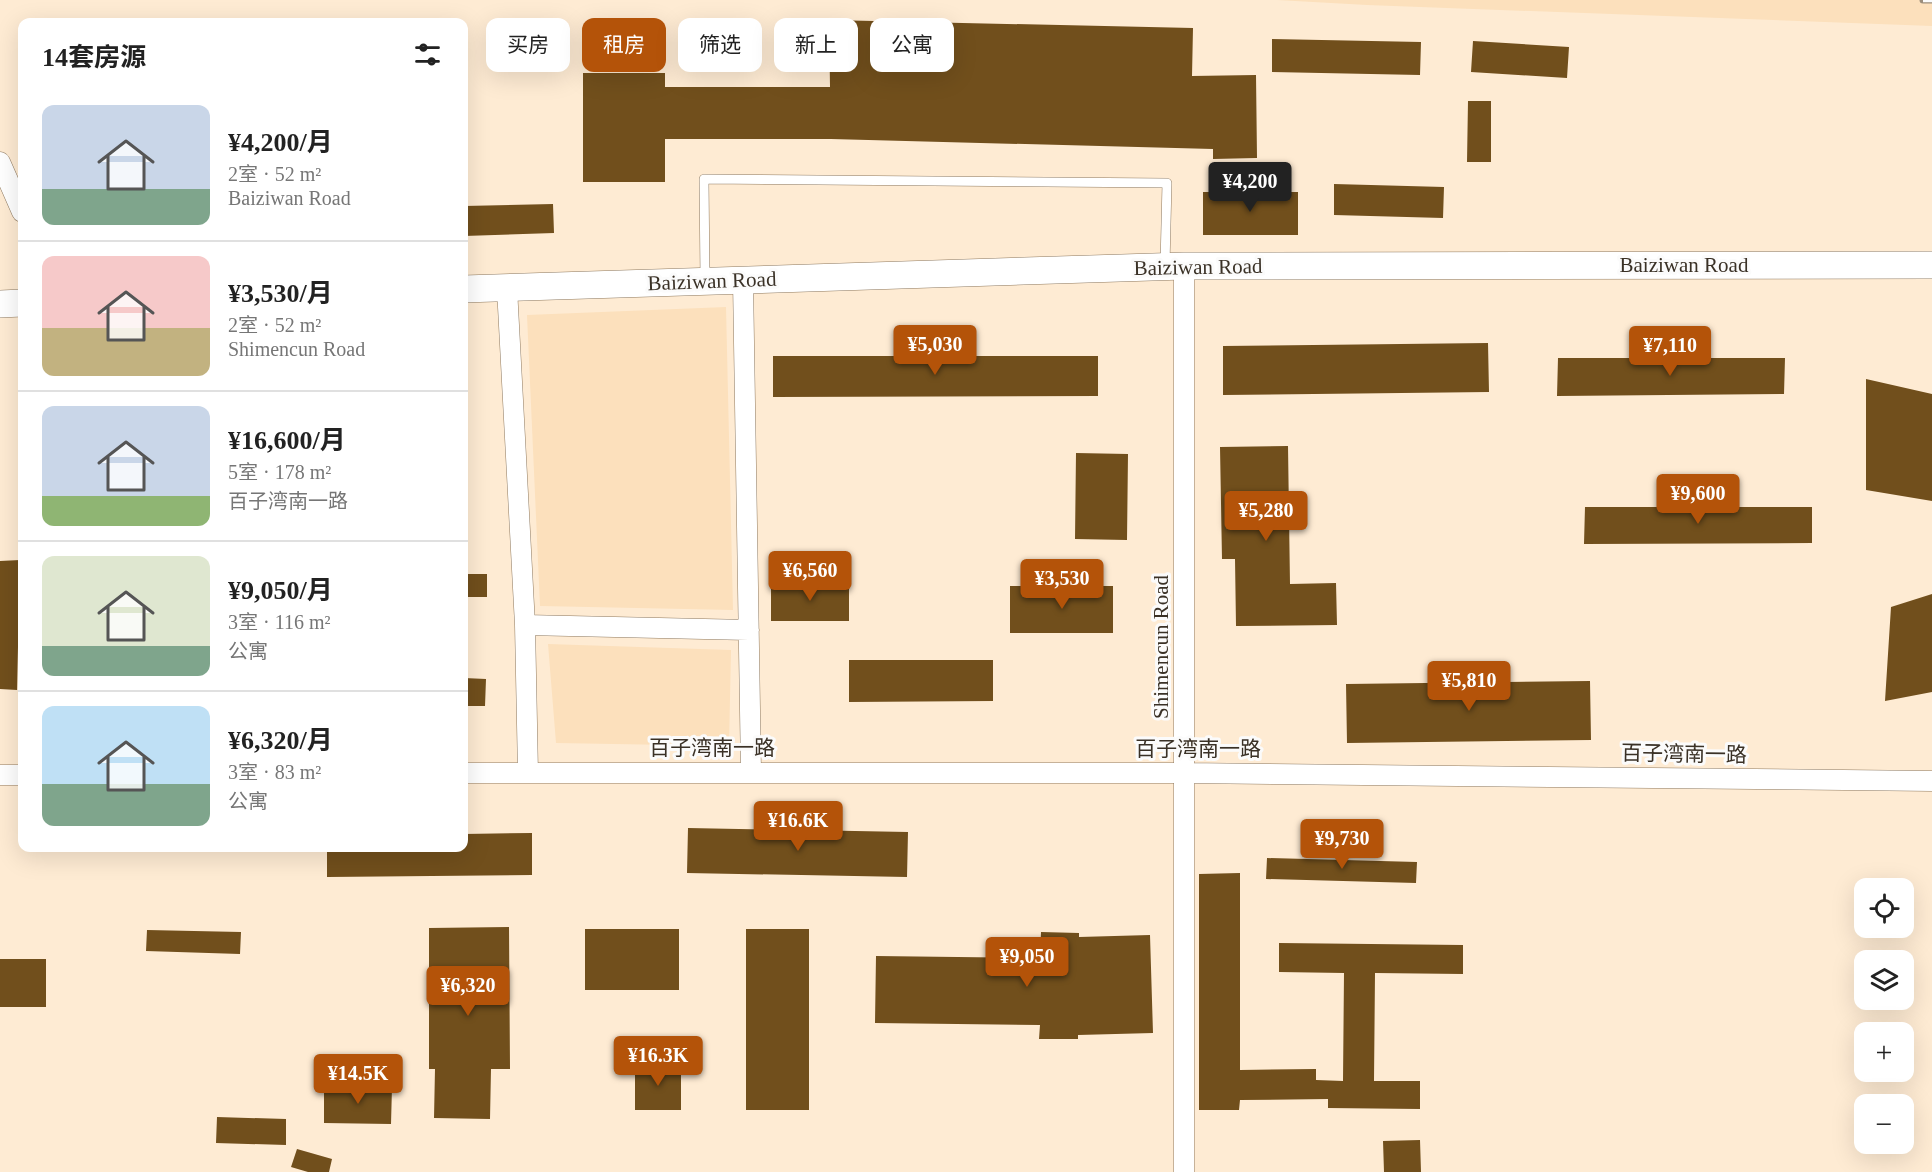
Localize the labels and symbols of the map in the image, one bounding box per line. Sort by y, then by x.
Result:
pin: ¥4,200 [1201,162,1299,213]
street label: Baiziwan Road [1620,253,1749,277]
street label: Baiziwan Road [1133,254,1263,280]
street label: Baiziwan Road [647,267,777,295]
pin: ¥5,030 [886,325,984,376]
pin: ¥7,110 [1621,326,1719,377]
pin: ¥9,600 [1649,474,1747,525]
pin: ¥5,280 [1217,491,1315,542]
pin: ¥6,560 [761,551,859,602]
pin: ¥3,530 [1013,559,1111,610]
street label: Shimencun Road [1149,574,1173,719]
pin: ¥5,810 [1420,661,1518,712]
street label: 百子湾南一路 [649,736,775,760]
street label: 百子湾南一路 [1135,737,1261,761]
street label: 百子湾南一路 [1621,741,1747,767]
pin: ¥16.6K [749,801,847,852]
pin: ¥9,730 [1293,819,1391,870]
pin: ¥9,050 [978,937,1076,988]
pin: ¥6,320 [419,966,517,1017]
pin: ¥16.3K [609,1036,707,1087]
pin: ¥14.5K [309,1054,407,1105]

